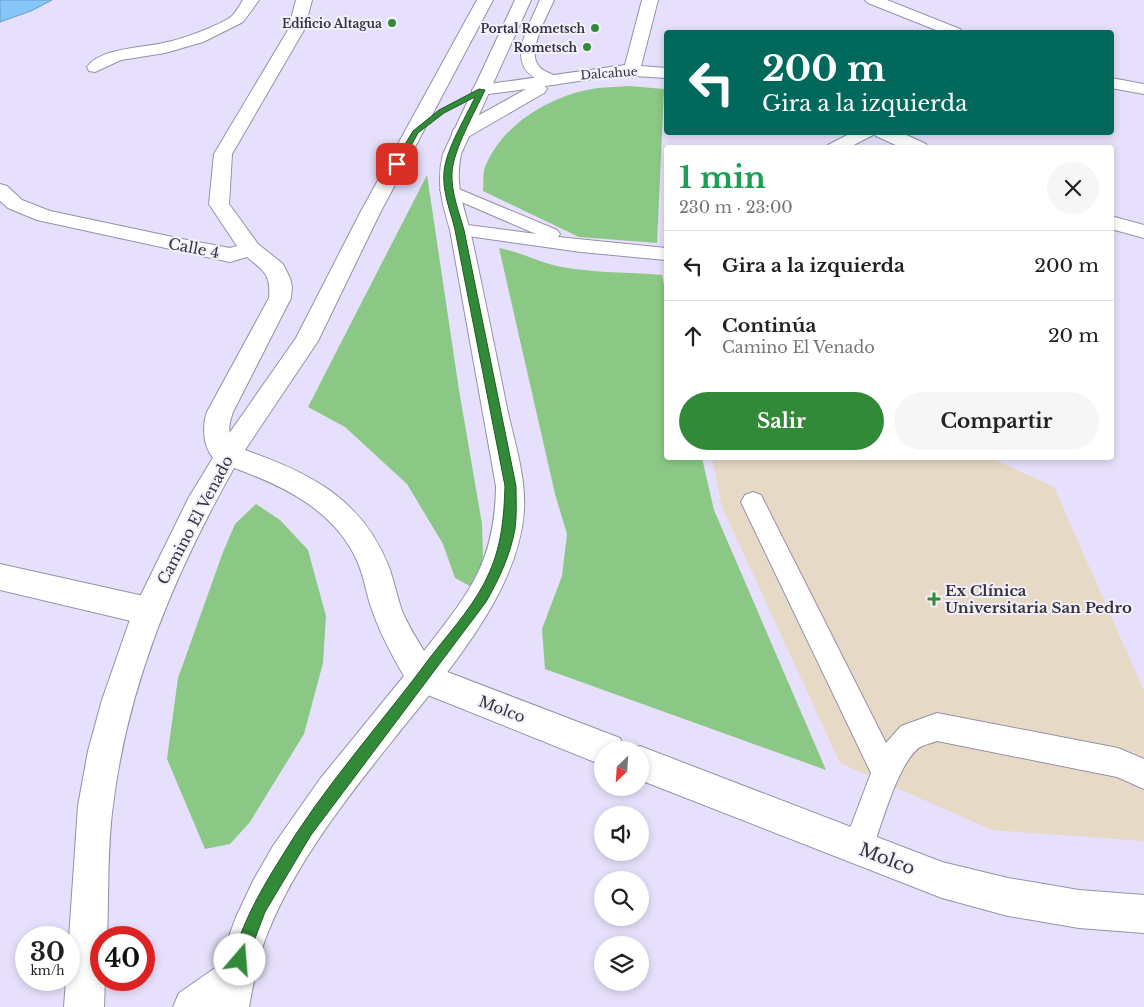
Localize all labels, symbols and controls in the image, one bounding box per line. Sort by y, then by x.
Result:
place label: Edificio Altagua [282,16,382,31]
marker: Edificio Altagua [386,17,398,29]
place label: Portal Rometsch [480,21,585,36]
marker: Portal Rometsch [589,22,601,34]
place label: Rometsch [514,40,577,55]
marker: Rometsch [581,41,593,53]
text: 200 m [762,47,886,90]
icon: left [679,50,744,115]
street label: Dalcahue [580,64,638,82]
text: Gira a la izquierda [762,90,967,117]
pin [376,143,418,185]
icon: arrive [383,150,411,178]
text: 1 min [679,159,766,196]
button: close [1047,162,1099,214]
text: 230 m · 23:00 [679,197,793,217]
street label: Calle 4 [167,234,221,262]
icon: left [679,252,707,280]
text: Gira a la izquierda [722,254,905,277]
text: 200 m [1034,254,1099,277]
text: Continúa [722,314,816,337]
icon: ahead [679,322,707,350]
text: 20 m [1048,324,1099,347]
text: Camino El Venado [722,337,875,357]
button: Salir [679,392,884,450]
button: Compartir [894,392,1099,450]
street label: Camino El Venado [153,452,237,588]
place label: Ex Clínica Universitaria San Pedro [945,581,1132,617]
marker: Ex Clínica Universitaria San Pedro [927,592,941,606]
street label: Molco [476,691,528,727]
north arrow [594,741,649,796]
map controls [594,741,649,991]
button: sound [594,806,649,861]
street label: Molco [856,838,918,880]
button: search [594,871,649,926]
speed limit sign: 40 [90,926,155,991]
position arrow [213,933,265,985]
button: layers [594,936,649,991]
text: 30 [30,937,65,968]
text: km/h [30,963,65,978]

